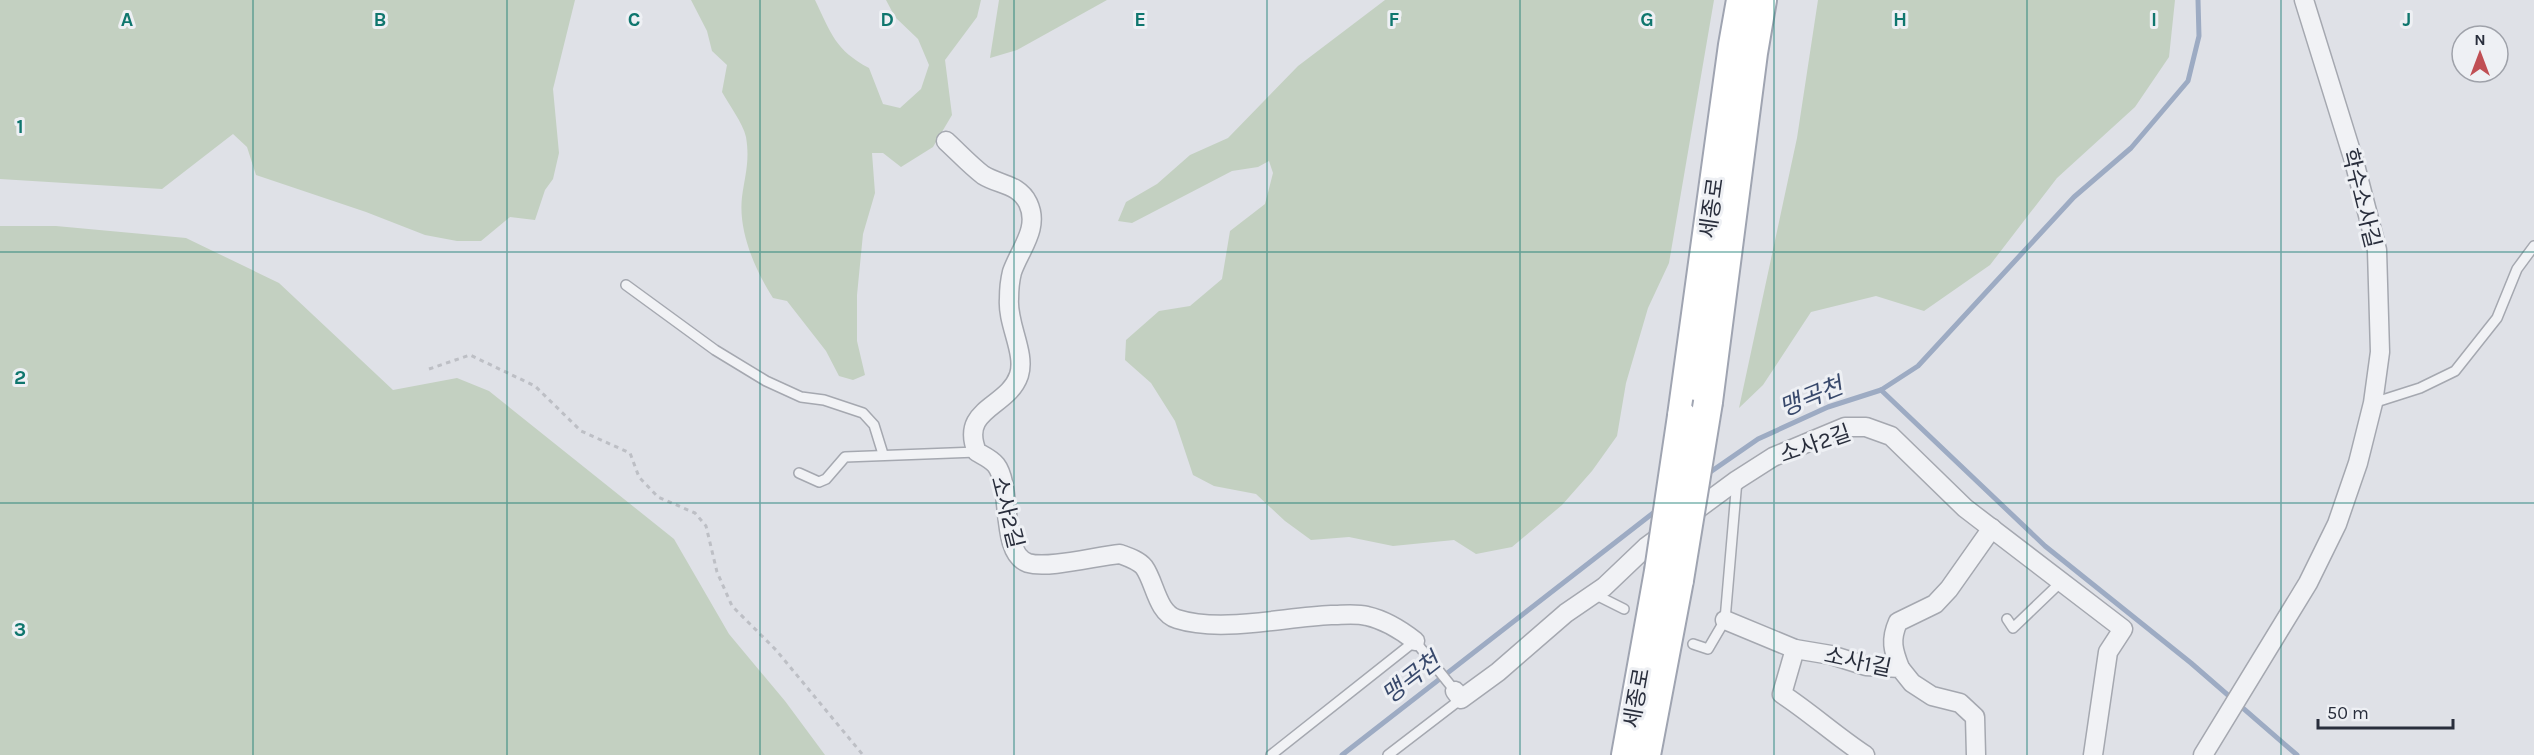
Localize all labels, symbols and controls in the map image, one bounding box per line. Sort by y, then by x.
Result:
text: A [121,8,134,31]
text: B [374,8,386,31]
text: C [628,8,640,31]
text: D [880,8,894,31]
text: E [1134,8,1146,31]
text: F [1389,8,1400,31]
text: G [1640,8,1654,31]
text: H [1893,8,1907,31]
text: I [2151,8,2157,31]
text: J [2403,8,2411,31]
north arrow [2450,24,2510,84]
text: N [2474,30,2486,49]
text: 1 [16,115,24,138]
street label: 학수소사길 [2336,146,2386,250]
street label: 세종로 [1695,176,1729,240]
text: 2 [14,366,26,389]
water label: 맹곡천 [1775,371,1850,422]
street label: 소사2길 [1776,420,1854,468]
street label: 소사2길 [986,473,1029,551]
text: 3 [14,618,26,641]
street label: 소사1길 [1822,642,1894,682]
water label: 맹곡천 [1376,645,1448,709]
street label: 세종로 [1619,666,1655,730]
scale bar [2318,692,2453,730]
text: 50 m [2327,702,2369,724]

